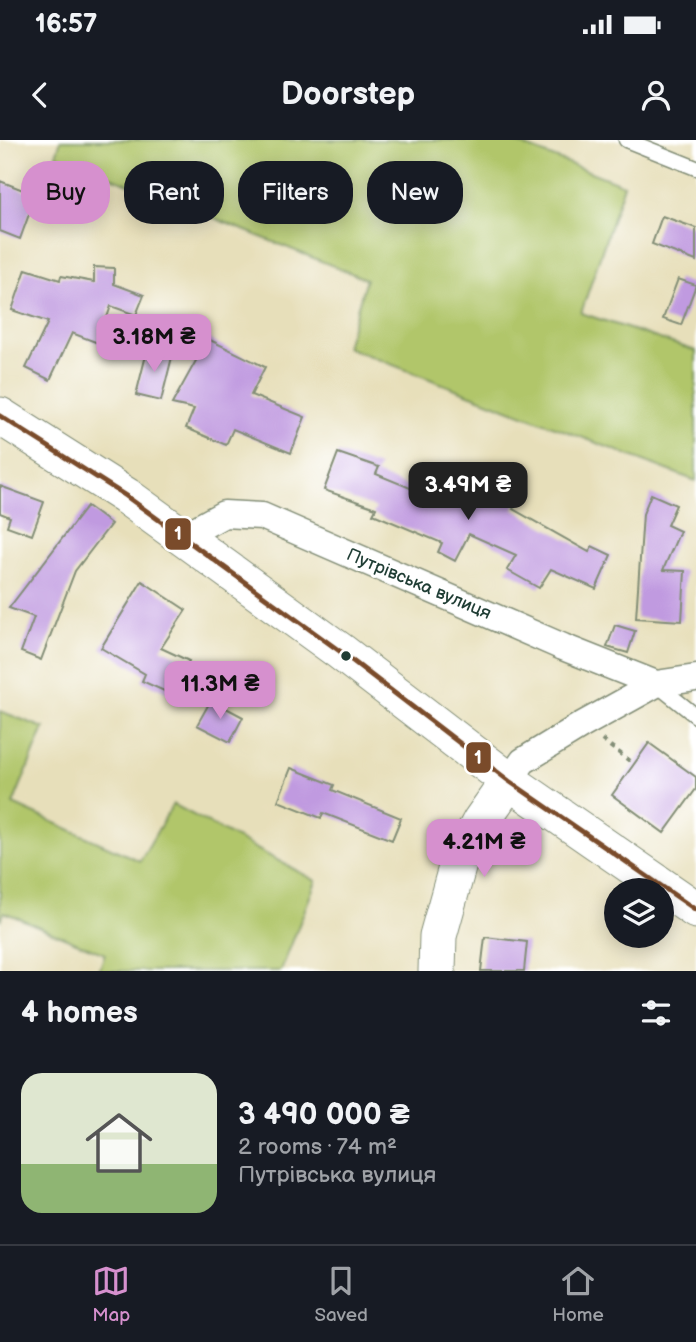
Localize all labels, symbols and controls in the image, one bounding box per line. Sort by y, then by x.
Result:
text: 16:57 [35,9,97,40]
text: Doorstep [281,75,415,114]
icon: back [21,76,59,114]
icon: person [637,76,675,114]
chip: Buy [21,161,110,224]
chip: Rent [124,161,224,224]
chip: Filters [238,161,353,224]
chip: New [367,161,463,224]
pin: 3.18M ₴ [89,314,219,374]
text: 3.18M ₴ [112,323,196,351]
pin: 3.49M ₴ [403,462,533,522]
text: 3.49M ₴ [425,471,511,499]
line badge: 1 [164,517,192,551]
text: 1 [174,523,182,546]
street label: Путрівська вулиця [343,544,495,624]
unlabelled marker [339,649,353,663]
pin: 11.3M ₴ [155,662,285,721]
text: 11.3M ₴ [180,670,260,698]
line badge: 1 [465,741,492,774]
text: 1 [474,747,482,770]
pin: 4.21M ₴ [419,820,549,879]
text: 4.21M ₴ [443,828,525,856]
map controls [604,878,674,948]
button: layers [604,878,674,948]
icon: filters [637,994,675,1032]
text: 4 homes [21,995,138,1031]
text: 3 490 000 ₴ [238,1097,410,1133]
icon: home [77,1101,161,1185]
text: 2 rooms · 74 m² [238,1133,397,1161]
text: Путрівська вулиця [238,1161,436,1189]
tab: Map [92,1262,130,1327]
tab: Saved [315,1262,368,1327]
tab: Home [552,1262,604,1327]

